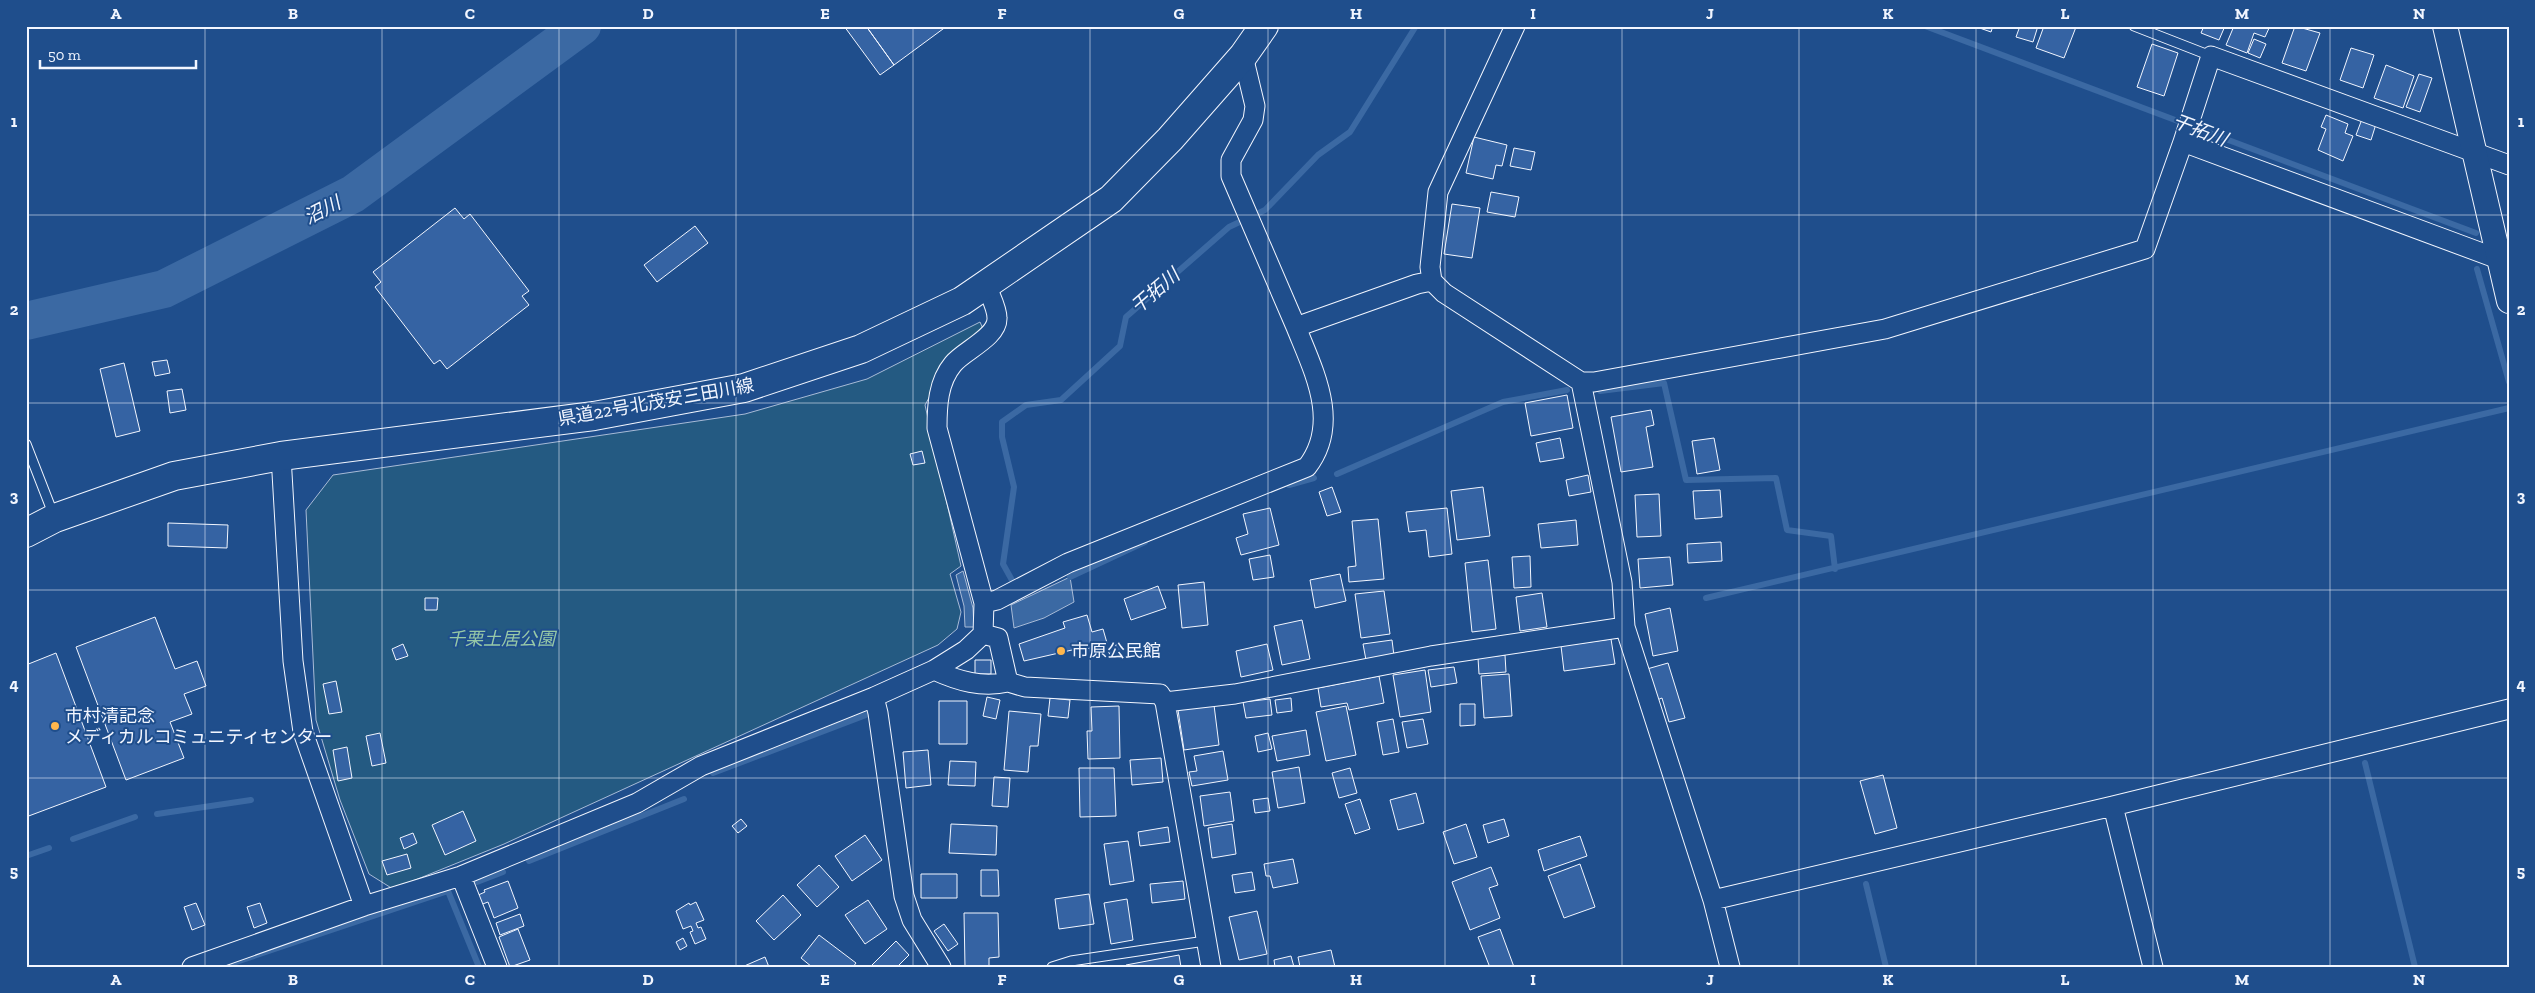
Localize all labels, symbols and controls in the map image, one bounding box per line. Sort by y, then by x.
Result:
text: A [111,4,122,23]
text: B [288,4,298,23]
text: C [465,4,475,23]
text: D [642,4,654,23]
text: E [820,4,830,23]
text: F [997,4,1007,23]
text: G [1174,4,1185,23]
text: H [1350,4,1362,23]
text: I [1530,4,1536,23]
text: J [1706,4,1714,23]
text: K [1883,4,1894,23]
text: L [2061,4,2070,23]
text: M [2235,4,2249,23]
text: N [2413,4,2425,23]
scale bar [40,38,196,70]
text: 50 m [48,46,81,64]
water label: 干拓川 [2169,109,2233,152]
text: 1 [11,112,18,131]
text: 1 [2518,112,2525,131]
water label: 沼川 [300,190,346,229]
water label: 干拓川 [1126,262,1186,318]
text: 2 [10,300,19,319]
text: 2 [2517,300,2526,319]
street label: 県道22号北茂安三田川線 [556,374,756,430]
text: 3 [10,487,19,506]
text: 3 [2517,487,2526,506]
park label: 千栗土居公園 [447,628,558,650]
place label: 市原公民館 [1071,640,1161,662]
marker: 市原公民館 [1055,645,1067,657]
text: 4 [9,675,19,694]
text: 4 [2516,675,2526,694]
place label: 市村清記念 メディカルコミュニティセンター [65,705,332,748]
marker: 市村清記念 メディカルコミュニティセンター [49,720,61,732]
text: 5 [10,862,18,881]
text: 5 [2517,862,2525,881]
text: A [111,970,122,989]
text: B [288,970,298,989]
text: C [465,970,475,989]
text: D [642,970,654,989]
text: E [820,970,830,989]
text: F [997,970,1007,989]
text: G [1174,970,1185,989]
text: H [1350,970,1362,989]
text: I [1530,970,1536,989]
text: J [1706,970,1714,989]
text: K [1883,970,1894,989]
text: L [2061,970,2070,989]
text: M [2235,970,2249,989]
text: N [2413,970,2425,989]

